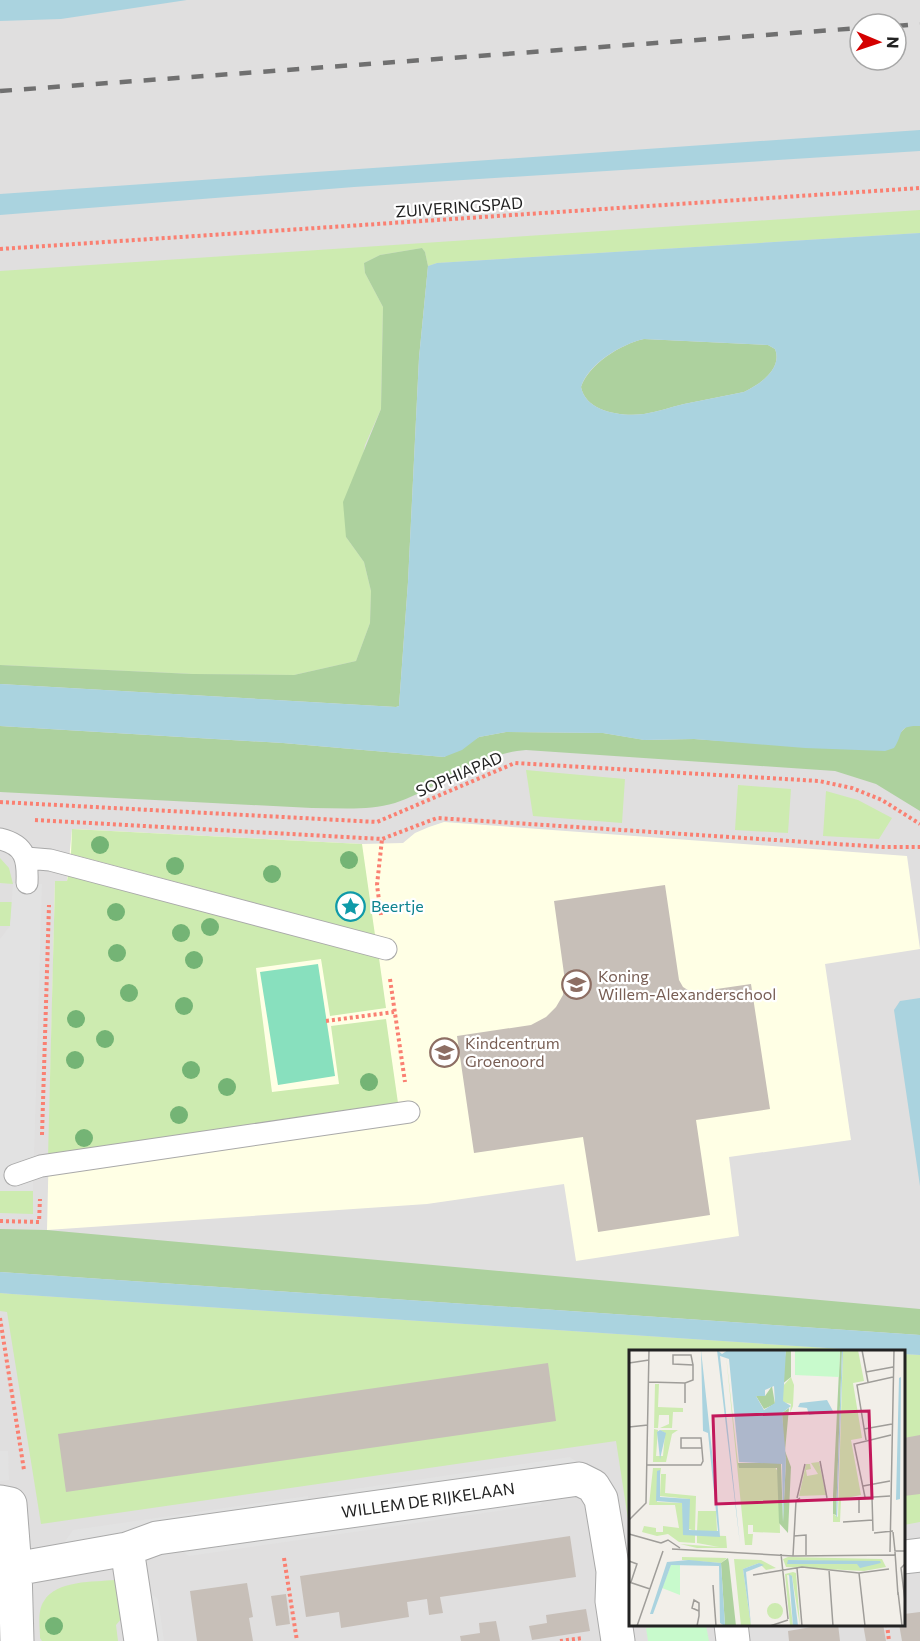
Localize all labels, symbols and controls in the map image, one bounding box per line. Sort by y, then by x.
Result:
north arrow [848,12,908,72]
text: N [884,36,903,49]
street label: ZUIVERINGSPAD [395,193,523,220]
street label: SOPHIAPAD [413,747,505,800]
place icon: Beertje [334,890,366,922]
place label: Beertje [371,896,424,915]
place label: Koning Willem-Alexanderschool [598,966,776,1003]
school or university icon: Koning Willem-Alexanderschool [561,969,593,1001]
place label: Kindcentrum Groenoord [465,1033,560,1070]
school or university icon: Kindcentrum Groenoord [428,1036,460,1068]
inset map [629,1350,905,1626]
street label: WILLEM DE RIJKELAAN [340,1478,516,1521]

